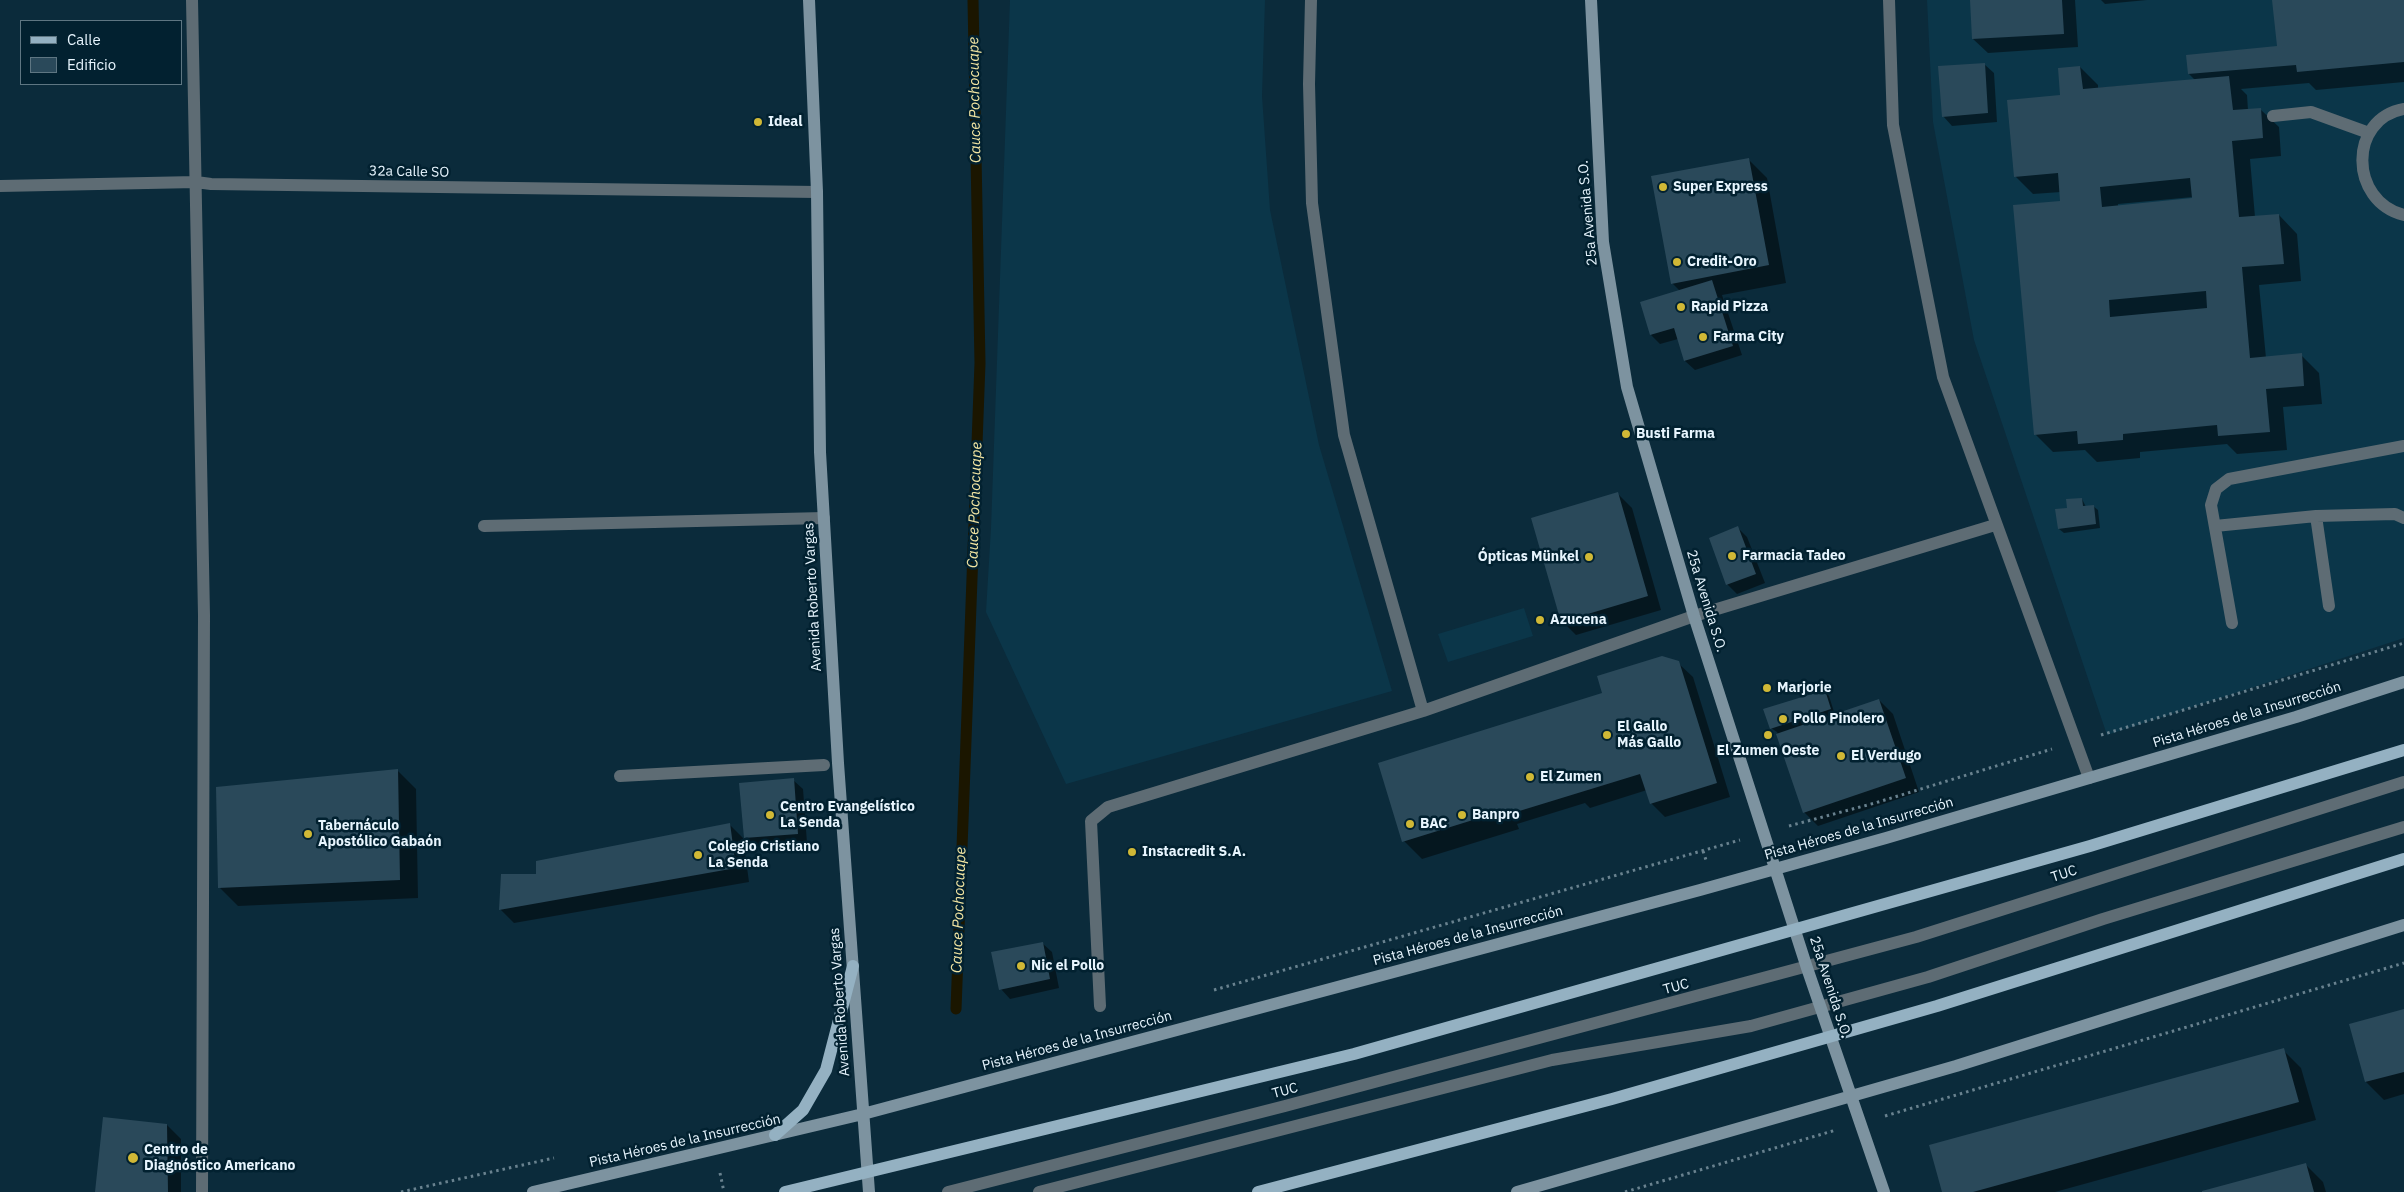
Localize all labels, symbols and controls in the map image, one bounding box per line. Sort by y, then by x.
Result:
legend [20,20,182,85]
text: Calle [67,30,101,49]
water label: Cauce Pochocuape [965,37,985,163]
text: Edificio [67,55,116,74]
place label: Ideal [768,114,803,130]
marker: Ideal [752,116,764,128]
street label: 25a Avenida S.O. [1575,160,1601,266]
street label: 32a Calle SO [369,163,449,181]
place label: Super Express [1673,179,1768,195]
marker: Super Express [1657,181,1669,193]
place label: Credit-Oro [1687,254,1757,270]
marker: Credit-Oro [1671,256,1683,268]
place label: Rapid Pizza [1691,299,1768,315]
marker: Rapid Pizza [1675,301,1687,313]
place label: Farma City [1713,329,1784,345]
marker: Farma City [1697,331,1709,343]
place label: Busti Farma [1636,426,1715,442]
marker: Busti Farma [1620,428,1632,440]
water label: Cauce Pochocuape [964,442,986,568]
street label: Avenida Roberto Vargas [801,522,825,672]
street label: 25a Avenida S.O. [1682,548,1730,654]
place label: Farmacia Tadeo [1742,548,1846,564]
place label: Ópticas Münkel [1478,549,1579,565]
marker: Farmacia Tadeo [1726,550,1738,562]
marker: Ópticas Münkel [1583,551,1595,563]
place label: Azucena [1550,612,1607,628]
marker: Azucena [1534,614,1546,626]
street label: Pista Héroes de la Insurrección [2151,678,2343,752]
place label: Marjorie [1777,680,1832,696]
marker: Marjorie [1761,682,1773,694]
place label: Pollo Pinolero [1793,711,1884,727]
marker: Pollo Pinolero [1777,713,1789,725]
place label: El Gallo Más Gallo [1617,719,1681,752]
marker: El Gallo Más Gallo [1601,729,1613,741]
marker: El Zumen Oeste [1762,729,1774,741]
place label: El Zumen Oeste [1717,743,1819,759]
place label: El Verdugo [1851,748,1922,764]
marker: El Verdugo [1835,750,1847,762]
place label: El Zumen [1540,769,1602,785]
marker: El Zumen [1524,771,1536,783]
street label: Pista Héroes de la Insurrección [1763,794,1955,864]
place label: Centro Evangelístico La Senda [780,799,915,832]
place label: Banpro [1472,807,1520,823]
marker: Centro Evangelístico La Senda [764,809,776,821]
marker: Banpro [1456,809,1468,821]
place label: BAC [1420,816,1447,832]
place label: Tabernáculo Apostólico Gabaón [318,818,442,850]
marker: BAC [1404,818,1416,830]
marker: Tabernáculo Apostólico Gabaón [302,828,314,840]
place label: Colegio Cristiano La Senda [708,839,819,872]
place label: Instacredit S.A. [1142,844,1246,860]
marker: Instacredit S.A. [1126,846,1138,858]
water label: Cauce Pochocuape [948,847,970,973]
marker: Colegio Cristiano La Senda [692,849,704,861]
street label: TUC [2049,862,2079,886]
street label: Pista Héroes de la Insurrección [1371,903,1565,969]
street label: Avenida Roberto Vargas [826,927,854,1077]
street label: 25a Avenida S.O. [1806,934,1854,1040]
place label: Nic el Pollo [1031,958,1104,974]
marker: Nic el Pollo [1015,960,1027,972]
street label: TUC [1661,975,1691,999]
street label: Pista Héroes de la Insurrección [980,1008,1174,1074]
street label: TUC [1270,1079,1300,1103]
street label: Pista Héroes de la Insurrección [588,1111,782,1171]
place label: Centro de Diagnóstico Americano [144,1142,295,1174]
marker: Centro de Diagnóstico Americano [126,1151,140,1165]

